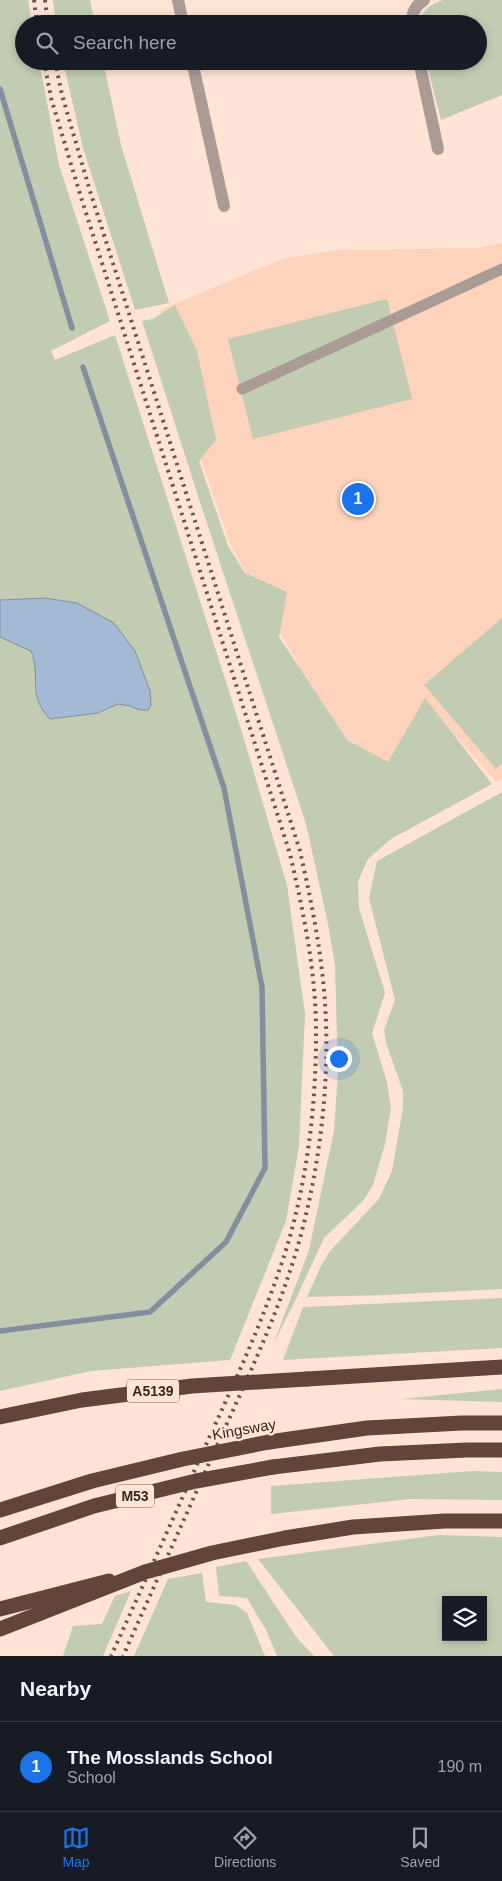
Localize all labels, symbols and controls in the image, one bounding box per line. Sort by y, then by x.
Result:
search box [15,15,487,70]
icon: search [33,29,61,57]
text: Search here [73,32,177,53]
pin: 1 [342,480,374,518]
your location [326,1046,352,1072]
road number: A5139 [127,1380,179,1402]
street label: Kingsway [211,1415,278,1443]
road number: M53 [116,1484,154,1508]
map controls [442,1596,487,1641]
button: layers [442,1596,487,1641]
text: Nearby [20,1677,91,1700]
text: The Mosslands School [67,1747,273,1768]
text: 1 [32,1758,40,1775]
text: 190 m [438,1758,482,1775]
text: School [67,1769,116,1786]
tab: Map [62,1824,90,1870]
tab: Directions [214,1824,276,1870]
tab: Saved [400,1824,440,1870]

